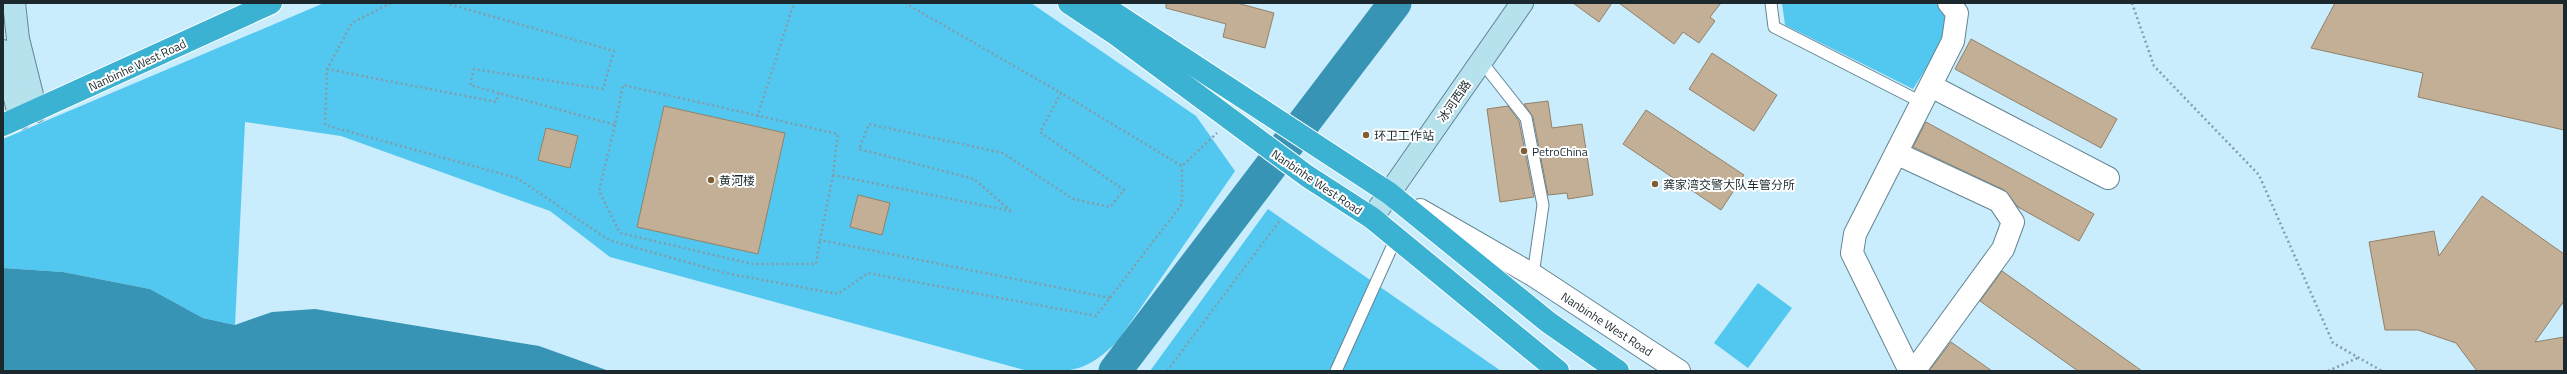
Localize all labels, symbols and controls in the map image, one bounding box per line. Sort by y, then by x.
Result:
street label: Nanbinhe West Road [85,34,189,96]
street label: 冰河西路 [1432,76,1476,126]
place label: 环卫工作站 [1374,126,1434,145]
marker: 环卫工作站 [1361,130,1371,140]
place label: PetroChina [1532,142,1588,161]
street label: Nanbinhe West Road [1268,144,1366,220]
marker: PetroChina [1519,146,1529,156]
place label: 黄河楼 [719,171,755,190]
marker: 黄河楼 [706,175,716,185]
place label: 龚家湾交警大队车管分所 [1663,175,1795,194]
marker: 龚家湾交警大队车管分所 [1650,179,1660,189]
street label: Nanbinhe West Road [1557,287,1657,361]

